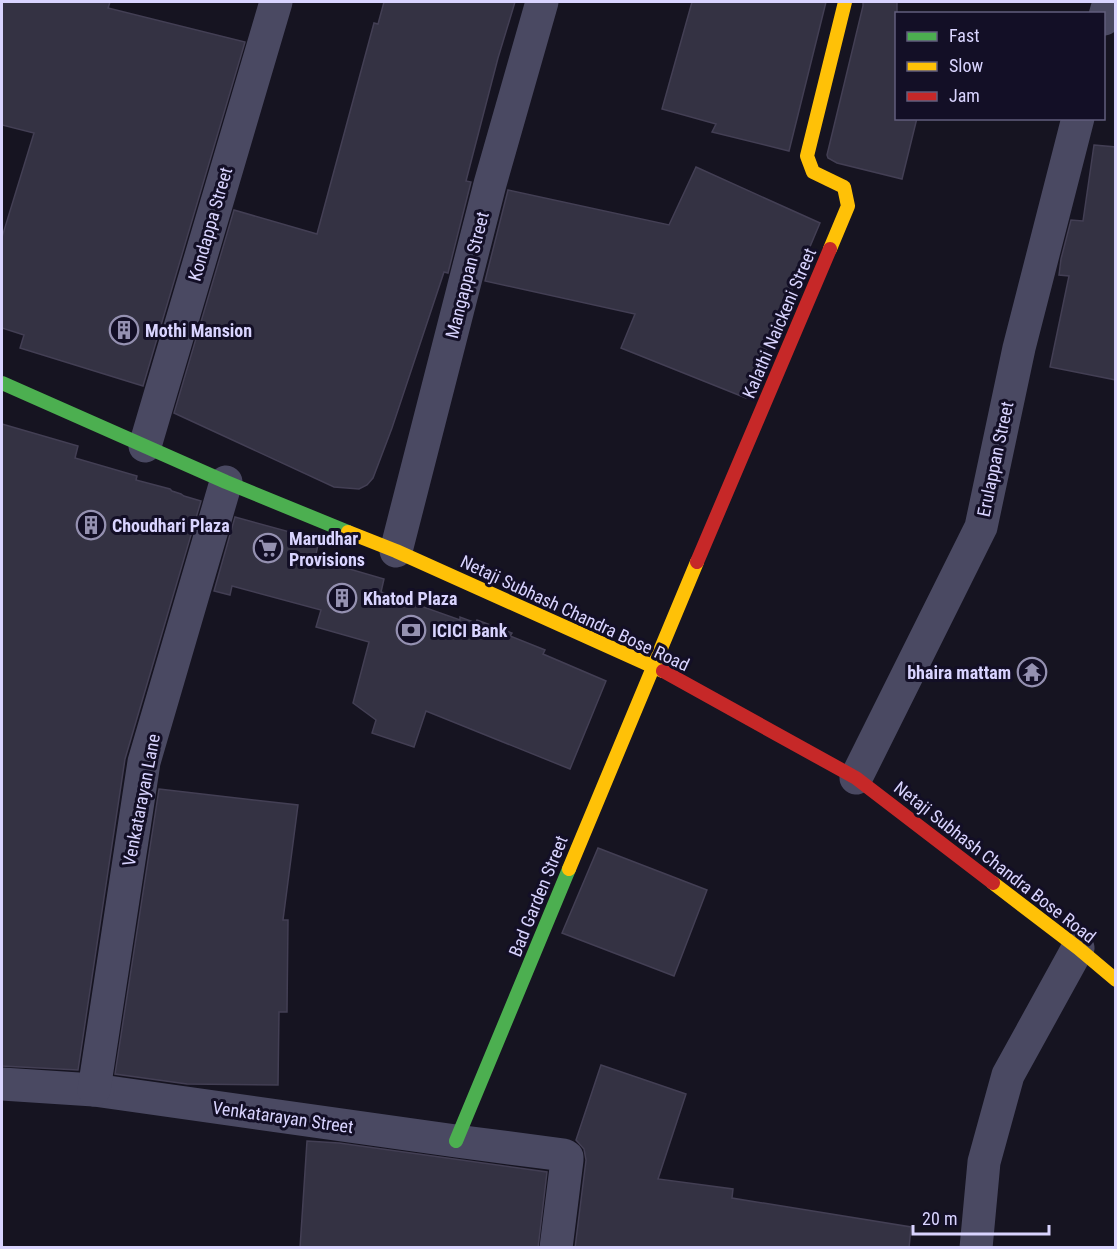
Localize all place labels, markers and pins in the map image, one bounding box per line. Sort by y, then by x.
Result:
building icon: Mothi Mansion [108,314,140,346]
place label: Mothi Mansion [145,320,252,341]
building icon: Choudhari Plaza [75,509,107,541]
place label: Choudhari Plaza [112,515,230,536]
place label: Marudhar Provisions [289,528,365,570]
supermarket icon: Marudhar Provisions [252,532,284,564]
building icon: Khatod Plaza [326,582,358,614]
place label: Khatod Plaza [363,588,457,609]
bank icon: ICICI Bank [395,614,427,646]
place label: ICICI Bank [432,620,508,641]
temple icon: bhaira mattam [1016,656,1048,688]
place label: bhaira mattam [907,662,1011,683]

